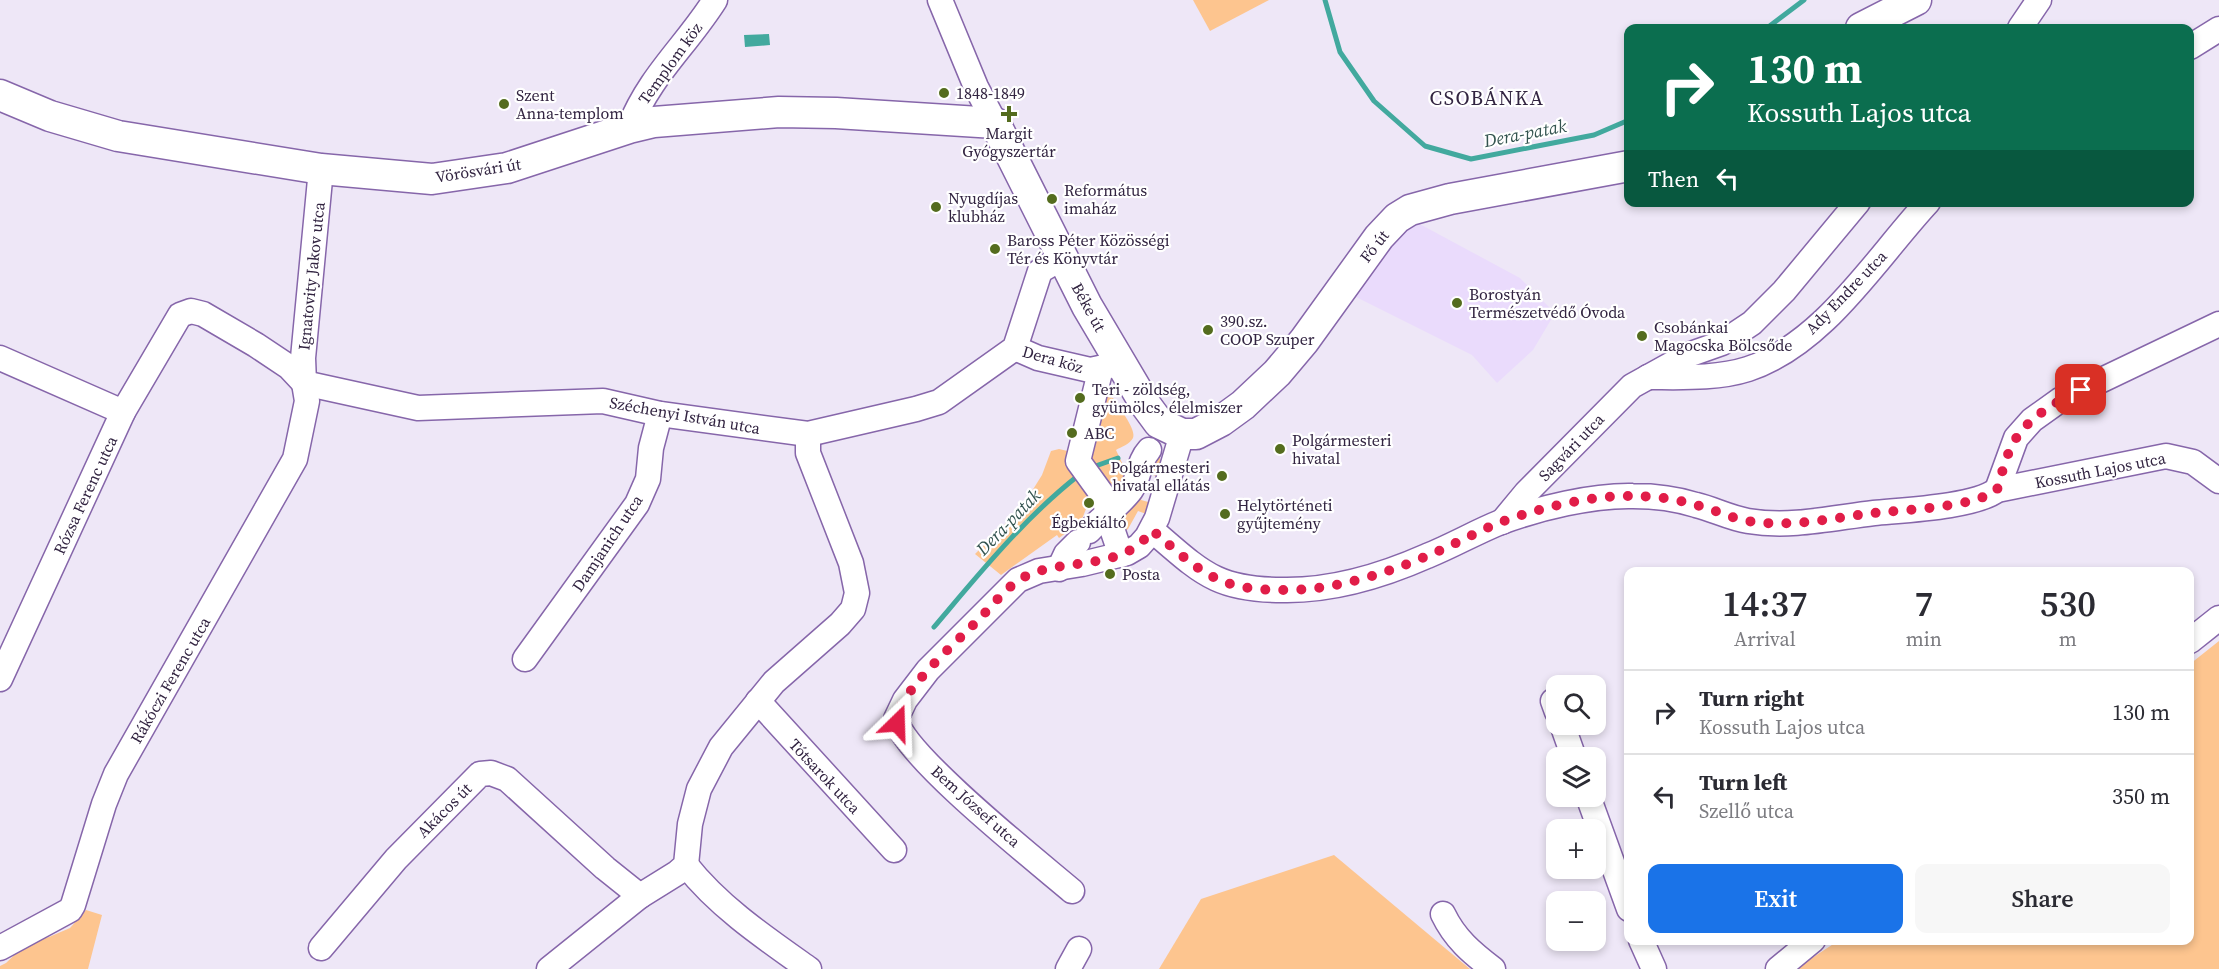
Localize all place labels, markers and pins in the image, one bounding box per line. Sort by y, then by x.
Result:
place label: 1848-1849 [956,82,1025,104]
place label: Szent Anna-templom [516,84,624,124]
marker: 1848-1849 [937,86,951,100]
marker: Szent Anna-templom [497,97,511,111]
marker: Margit Gyógyszertár [1002,107,1016,121]
place label: Margit Gyógyszertár [962,122,1056,162]
place label: Református imaház [1064,179,1147,219]
place label: Nyugdíjas klubház [948,187,1018,227]
marker: Református imaház [1045,192,1059,206]
marker: Nyugdíjas klubház [929,200,943,214]
place label: Baross Péter Közösségi Tér és Könyvtár [1007,229,1170,269]
marker: Baross Péter Közösségi Tér és Könyvtár [988,242,1002,256]
place label: Borostyán Természetvédő Óvoda [1469,283,1626,323]
marker: Borostyán Természetvédő Óvoda [1450,296,1464,310]
place label: 390.sz. COOP Szuper [1220,310,1315,350]
place label: Csobánkai Magocska Bölcsőde [1654,316,1792,356]
marker: 390.sz. COOP Szuper [1201,323,1215,337]
marker: Csobánkai Magocska Bölcsőde [1635,329,1649,343]
pin [2055,364,2106,415]
place label: Teri - zöldség, gyümölcs, élelmiszer [1092,378,1243,418]
marker: Teri - zöldség, gyümölcs, élelmiszer [1073,391,1087,405]
place label: ABC [1084,422,1114,444]
marker: ABC [1065,426,1079,440]
place label: Polgármesteri hivatal [1292,429,1392,469]
marker: Polgármesteri hivatal [1273,442,1287,456]
place label: Polgármesteri hivatal ellátás [1110,456,1210,496]
marker: Polgármesteri hivatal ellátás [1215,469,1229,483]
place label: Helytörténeti gyűjtemény [1237,494,1333,534]
marker: Égbekiáltó [1082,496,1096,510]
marker: Helytörténeti gyűjtemény [1218,507,1232,521]
place label: Égbekiáltó [1051,511,1127,533]
place label: Posta [1122,563,1161,585]
marker: Posta [1103,567,1117,581]

